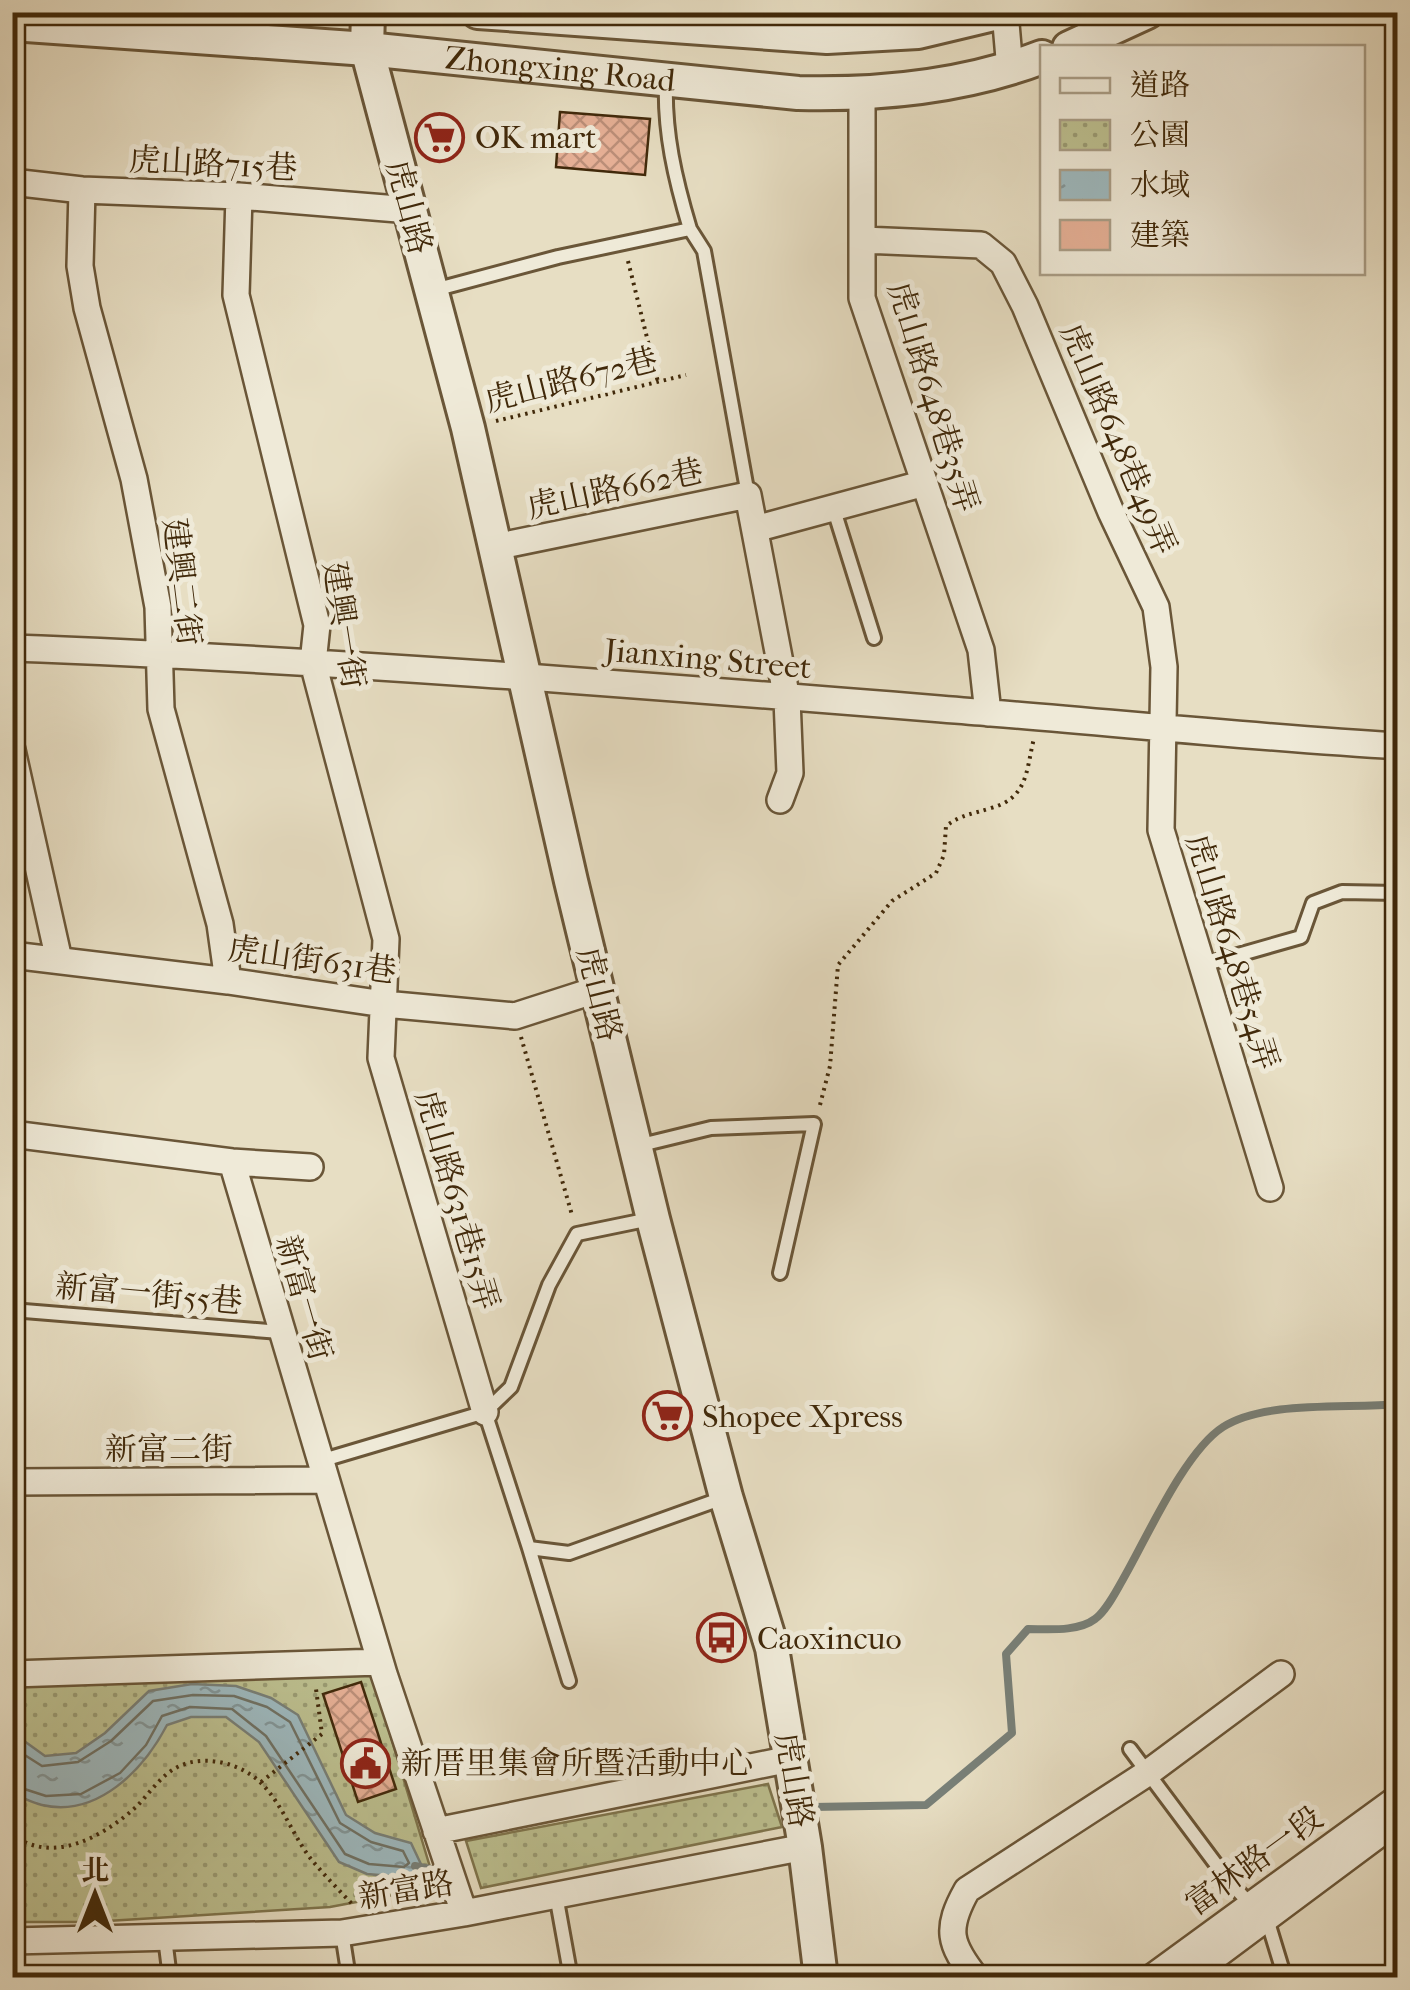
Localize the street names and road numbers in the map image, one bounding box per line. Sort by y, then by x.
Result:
street label: Zhongxing Road [443,39,678,99]
street label: 虎山路715巷 [128,141,298,187]
street label: 虎山路 [379,156,439,258]
street label: 虎山路648巷35弄 [880,277,986,517]
street label: 虎山路648巷49弄 [1053,318,1183,560]
street label: 虎山路672巷 [481,341,661,419]
street label: 虎山路662巷 [524,452,706,526]
street label: 建興二街 [156,516,208,648]
street label: 建興一街 [316,559,372,691]
street label: Jianxing Street [600,631,814,687]
street label: 虎山路648巷54弄 [1179,829,1285,1075]
street label: 虎山街631巷 [225,930,399,990]
street label: 虎山路 [569,943,629,1045]
street label: 虎山路631巷15弄 [408,1086,506,1314]
street label: 新富一街 [269,1231,339,1365]
street label: 新富一街55巷 [54,1267,244,1321]
street label: 新富二街 [105,1431,233,1468]
street label: 虎山路 [768,1730,820,1830]
street label: 富林路一段 [1178,1799,1330,1923]
street label: 新富路 [356,1864,456,1916]

